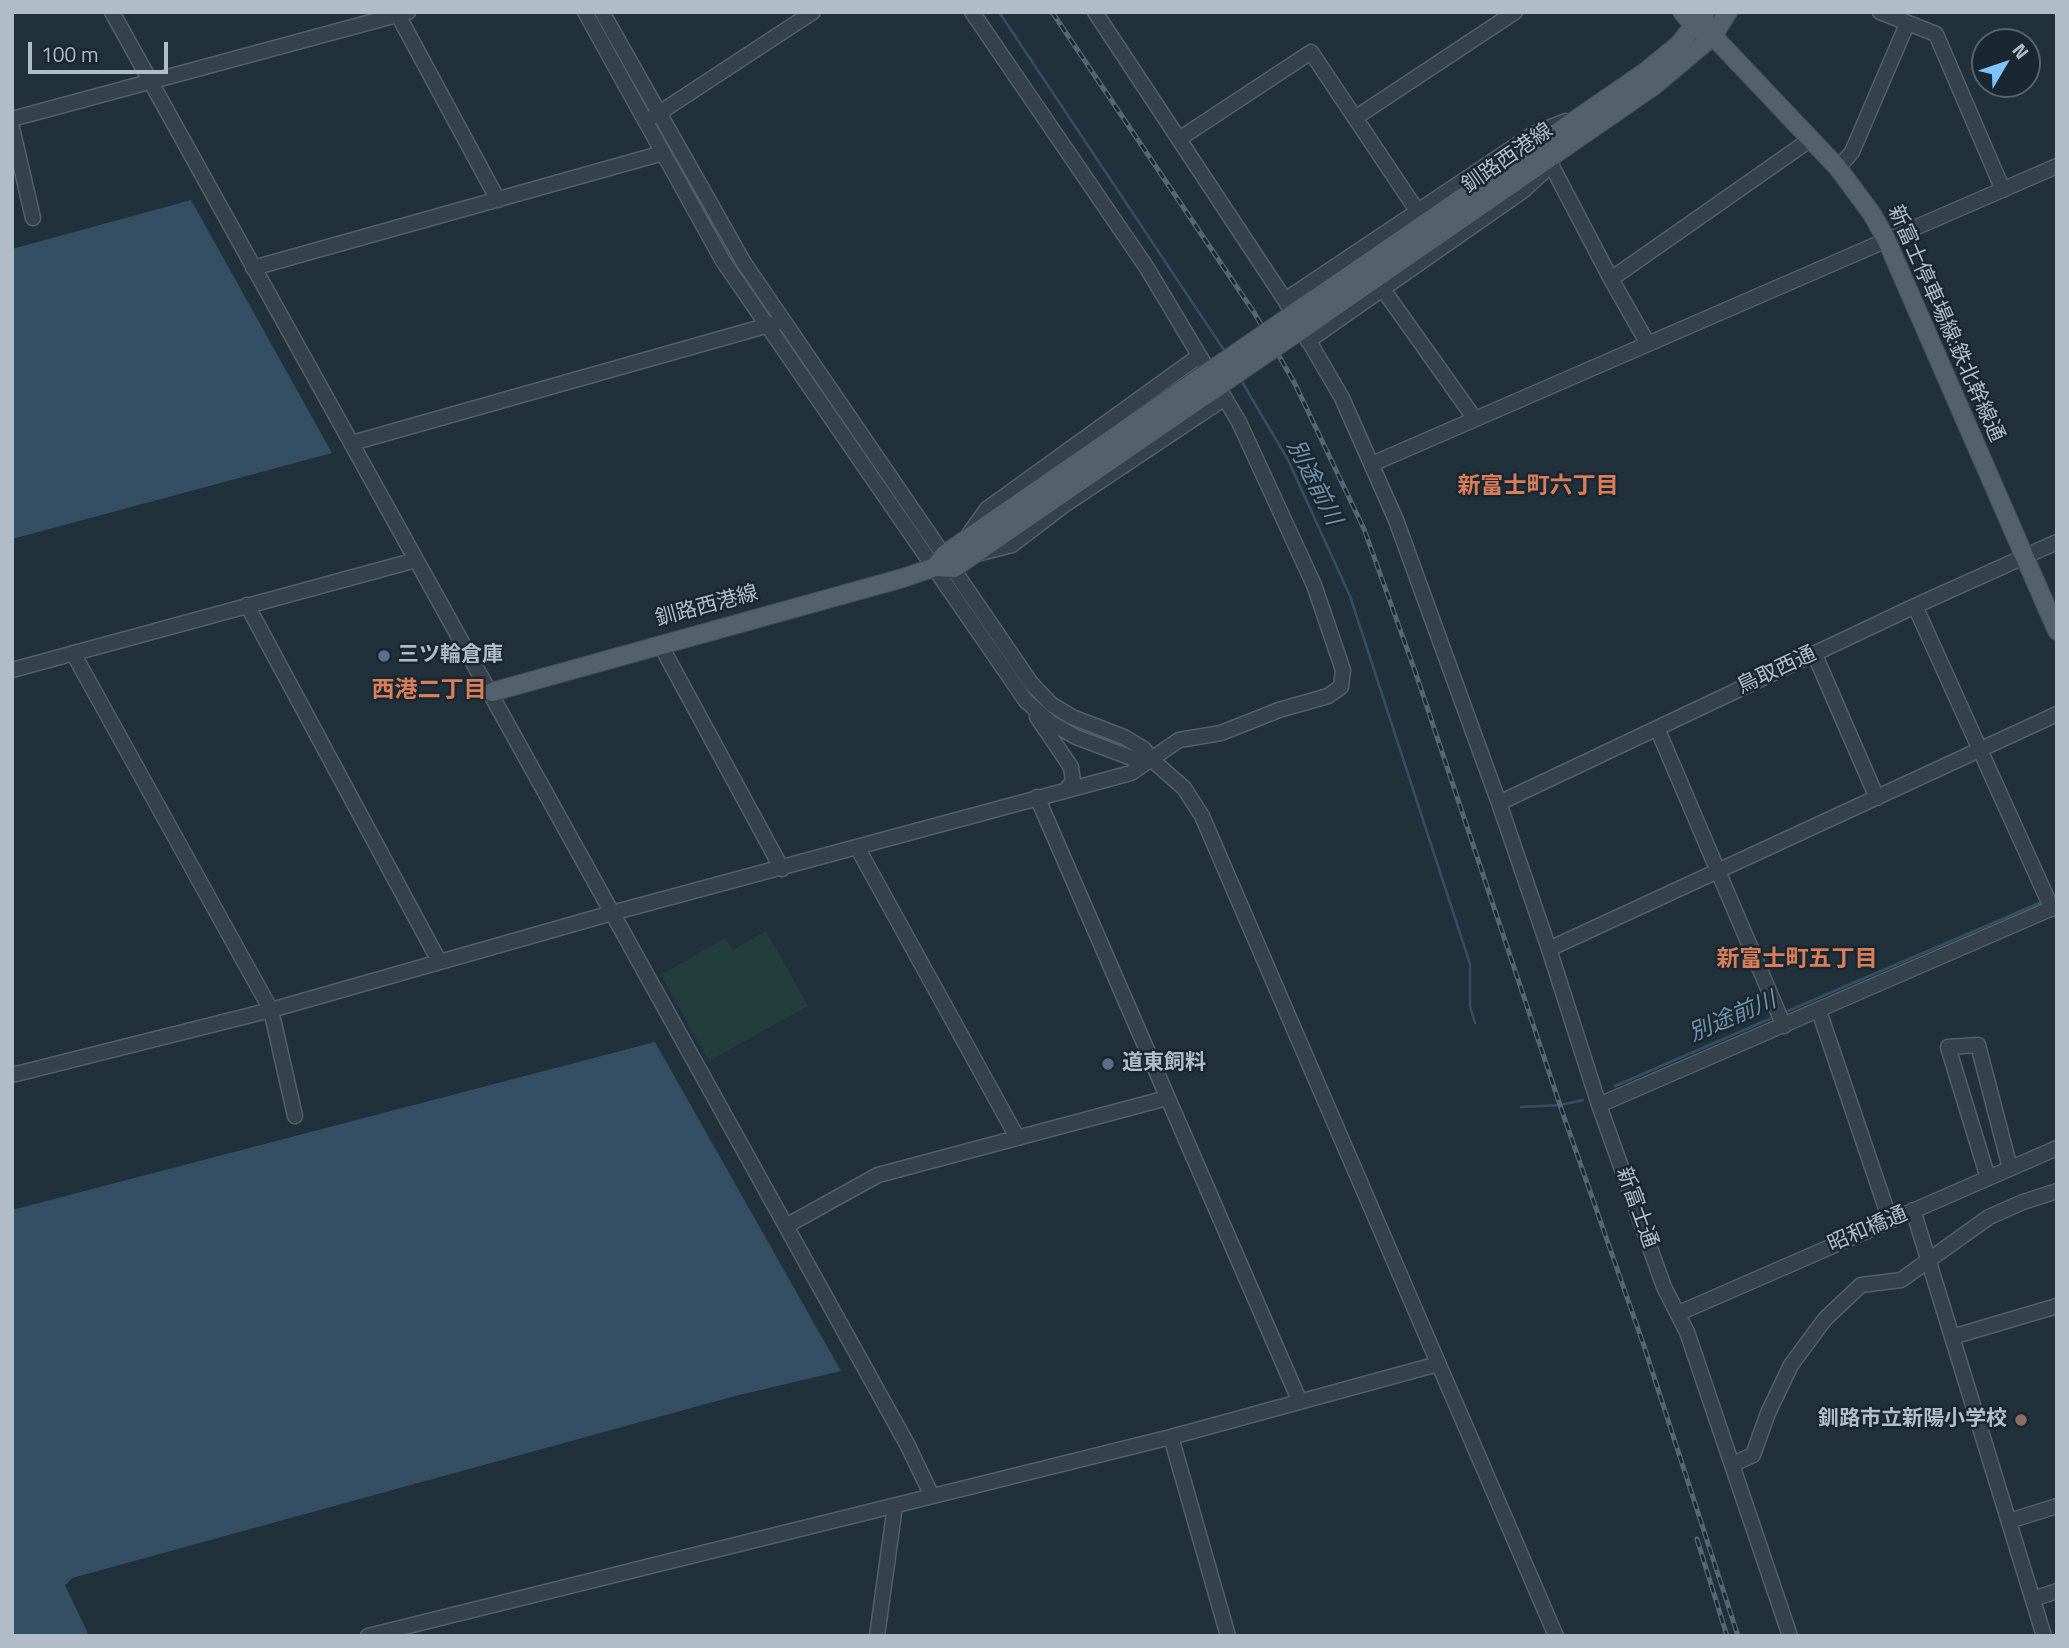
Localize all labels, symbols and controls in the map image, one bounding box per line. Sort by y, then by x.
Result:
scale bar [32,28,172,72]
north arrow [1971,28,2041,98]
text: N [2006,36,2037,65]
text: 100 m [41,38,98,70]
street label: 釧路西港線 [1458,119,1558,199]
street label: 新富士停車場線:鉄北幹線通 [1881,202,2009,446]
water label: 別途前川 [1280,436,1346,530]
district label: 新富士町六丁目 [1458,473,1618,501]
street label: 釧路西港線 [653,581,761,633]
street label: 鳥取西通 [1734,642,1820,700]
place label: 三ツ輪倉庫 [398,643,503,669]
marker: 三ツ輪倉庫 [376,648,392,664]
district label: 西港二丁目 [372,677,486,705]
district label: 新富士町五丁目 [1717,946,1877,974]
water label: 別途前川 [1685,987,1781,1049]
place label: 道東飼料 [1122,1051,1206,1077]
marker: 道東飼料 [1100,1056,1116,1072]
street label: 新富士通 [1610,1164,1662,1252]
street label: 昭和橋通 [1824,1202,1912,1258]
place label: 釧路市立新陽小学校 [1818,1407,2007,1433]
marker: 釧路市立新陽小学校 [2013,1412,2029,1428]

